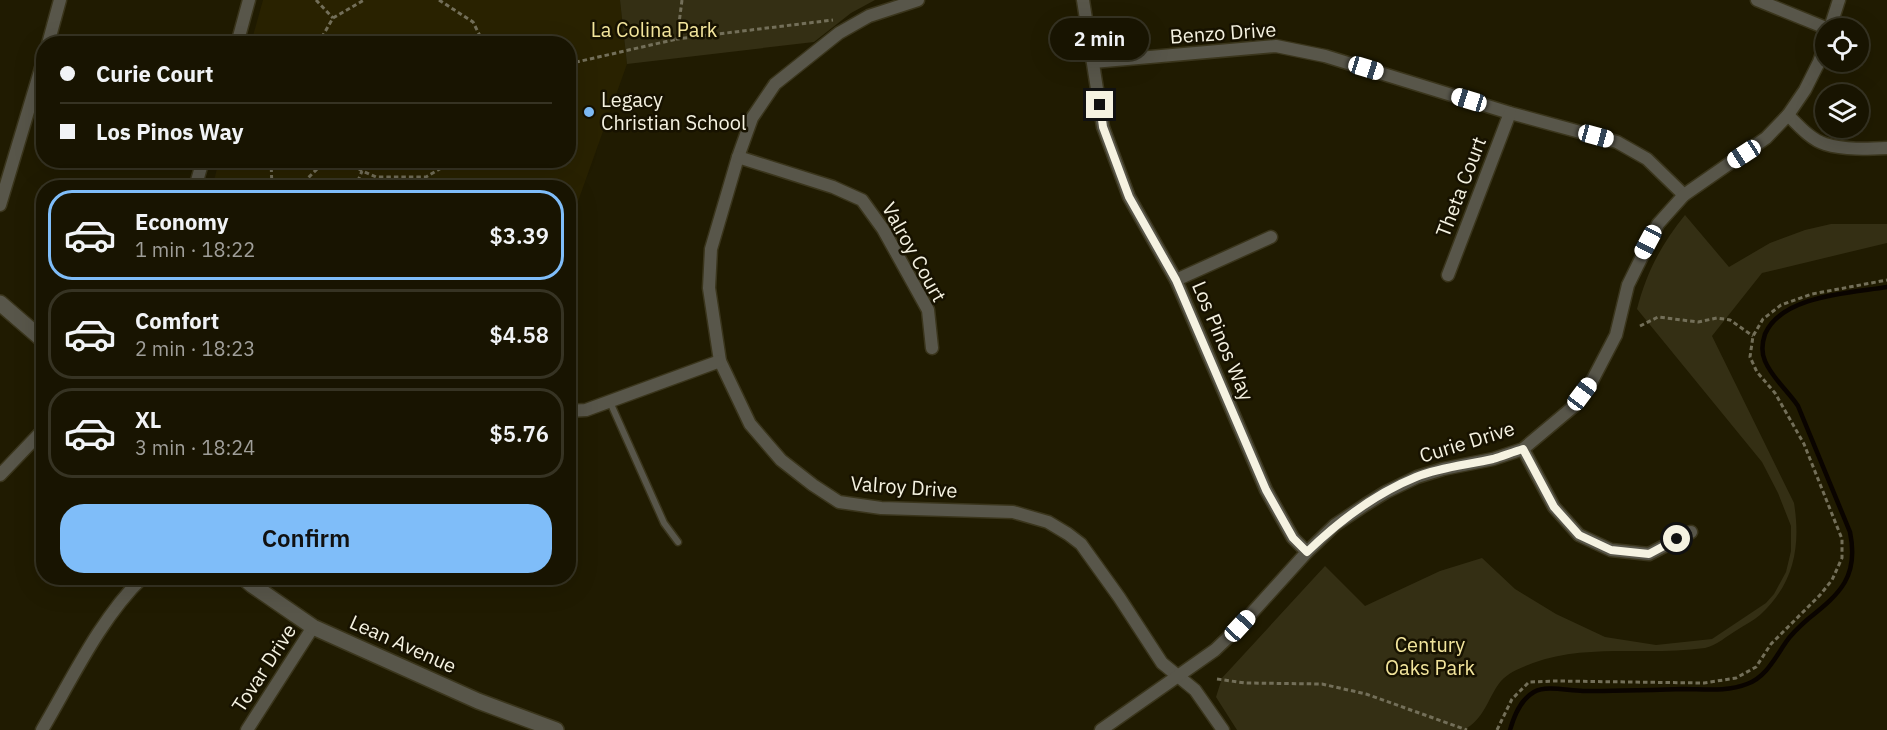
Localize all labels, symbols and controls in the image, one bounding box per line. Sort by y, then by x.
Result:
street label: Benzo Drive [1169,15,1277,50]
park label: La Colina Park [591,16,718,43]
callout: 2 min [1050,18,1150,60]
map controls [1815,18,1869,138]
button: locate [1815,18,1869,72]
text: 2 min [1074,25,1125,52]
car [1346,54,1386,82]
text: Curie Court [96,59,213,88]
button: layers [1815,84,1869,138]
place label: Legacy Christian School [601,86,746,136]
car [1449,86,1489,114]
route end [1086,91,1113,118]
marker: Legacy Christian School [582,105,596,119]
text: Los Pinos Way [96,117,243,146]
car [1576,123,1616,149]
street label: Theta Court [1429,133,1492,241]
car [1724,137,1764,171]
street label: Valroy Court [876,197,953,306]
text: Economy [135,207,229,236]
icon: car [63,208,117,262]
text: $3.39 [490,221,549,250]
car [1632,222,1664,262]
text: 1 min · 18:22 [135,236,255,263]
street label: Los Pinos Way [1186,277,1261,405]
text: Comfort [135,306,219,335]
icon: car [63,307,117,361]
text: $4.58 [490,320,549,349]
text: 2 min · 18:23 [135,335,255,362]
car [1564,374,1600,414]
text: XL [135,405,161,434]
icon: car [63,406,117,460]
street label: Curie Drive [1416,414,1518,469]
text: $5.76 [490,419,549,448]
text: 3 min · 18:24 [135,434,255,461]
street label: Valroy Drive [850,469,958,504]
button: Confirm [60,504,552,573]
route start [1663,525,1690,552]
car [1221,607,1259,645]
street label: Lean Avenue [345,608,461,679]
street label: Tovar Drive [225,618,302,717]
park label: Century Oaks Park [1385,631,1476,681]

